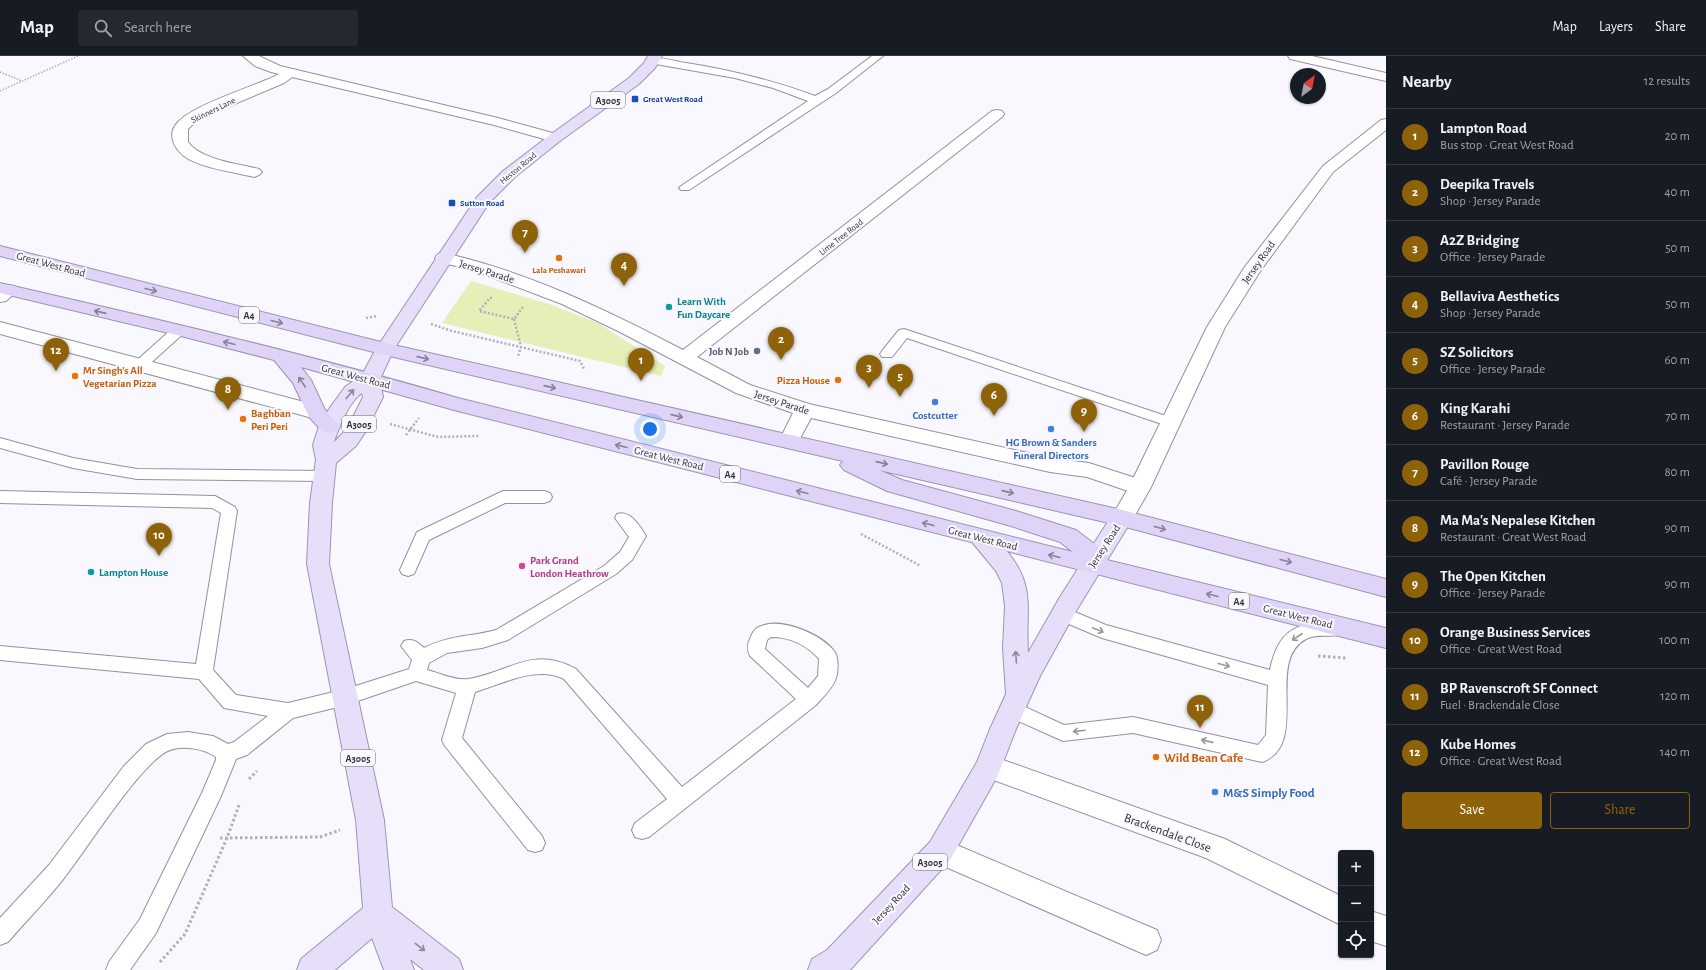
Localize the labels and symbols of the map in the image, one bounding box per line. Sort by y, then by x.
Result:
north arrow [1290,68,1326,104]
road number: A3005 [591,92,625,108]
marker: Great West Road [630,94,640,104]
place label: Great West Road [643,95,703,104]
street label: Skinners Lane [190,96,237,125]
street label: Heston Road [498,150,539,186]
marker: Sutton Road [447,198,457,208]
place label: Sutton Road [460,199,505,208]
street label: Lime Tree Road [818,217,865,257]
pin: 7 [512,220,538,253]
street label: Jersey Road [1240,239,1277,286]
street label: Great West Road [15,250,87,279]
marker: Lala Peshawari [554,253,564,263]
pin: 4 [611,253,637,286]
street label: Jersey Parade [458,258,516,285]
place label: Lala Peshawari [532,266,586,275]
one-way arrow [144,287,157,295]
place label: Learn With Fun Daycare [677,296,730,320]
marker: Learn With Fun Daycare [664,302,674,312]
one-way arrow [94,307,107,315]
road number: A4 [239,307,259,323]
one-way arrow [270,319,283,326]
pin: 2 [768,327,794,360]
pin: 12 [43,338,69,371]
one-way arrow [223,339,236,346]
place label: Job N Job [709,346,749,357]
marker: Job N Job [752,346,762,356]
pin: 1 [628,348,654,381]
one-way arrow [417,355,430,363]
pin: 3 [856,355,882,388]
street label: Great West Road [320,362,392,391]
pin: 5 [887,364,913,397]
place label: Mr Singh's All Vegetarian Pizza [83,365,157,389]
marker: Mr Singh's All Vegetarian Pizza [70,371,80,381]
place label: Pizza House [777,375,830,386]
marker: Pizza House [833,375,843,385]
one-way arrow [298,376,306,387]
pin: 8 [215,377,241,410]
one-way arrow [543,383,556,391]
pin: 6 [981,383,1007,416]
street label: Jersey Parade [753,388,811,417]
one-way arrow [346,389,355,399]
marker: Costcutter [930,397,940,407]
pin: 9 [1071,399,1097,432]
place label: Baghban Peri Peri [251,408,291,432]
place label: Costcutter [912,410,958,421]
one-way arrow [670,412,683,420]
marker: Baghban Peri Peri [238,414,248,424]
road number: A3005 [342,416,376,432]
your location [640,419,660,439]
marker: HG Brown & Sanders Funeral Directors [1046,424,1056,434]
place label: HG Brown & Sanders Funeral Directors [1005,437,1097,461]
one-way arrow [615,442,628,450]
street label: Great West Road [633,445,705,472]
one-way arrow [875,459,888,467]
road number: A4 [720,466,740,482]
one-way arrow [795,488,808,495]
one-way arrow [1002,488,1015,496]
one-way arrow [921,520,934,527]
street label: Jersey Road [1086,522,1123,570]
pin: 10 [146,523,172,556]
street label: Great West Road [947,525,1019,552]
one-way arrow [1153,525,1166,532]
one-way arrow [1048,552,1061,559]
place label: Park Grand London Heathrow [530,555,609,579]
one-way arrow [1279,558,1292,565]
marker: Park Grand London Heathrow [517,561,527,571]
marker: Lampton House [86,567,96,577]
place label: Lampton House [99,567,168,578]
one-way arrow [1206,591,1219,598]
road number: A4 [1229,593,1249,609]
street label: Great West Road [1262,603,1334,630]
one-way arrow [1092,626,1104,634]
one-way arrow [1291,633,1303,641]
one-way arrow [1013,651,1020,664]
one-way arrow [1217,662,1230,669]
pin: 11 [1187,695,1213,728]
one-way arrow [1073,727,1086,734]
one-way arrow [1200,737,1213,744]
road number: A3005 [341,750,375,766]
marker: Wild Bean Cafe [1151,752,1161,762]
place label: Wild Bean Cafe [1164,752,1243,765]
marker: M&S Simply Food [1210,787,1220,797]
place label: M&S Simply Food [1223,787,1315,800]
street label: Brackendale Close [1122,812,1213,855]
road number: A3005 [913,854,947,870]
street label: Jersey Road [871,882,912,926]
one-way arrow [414,943,425,952]

